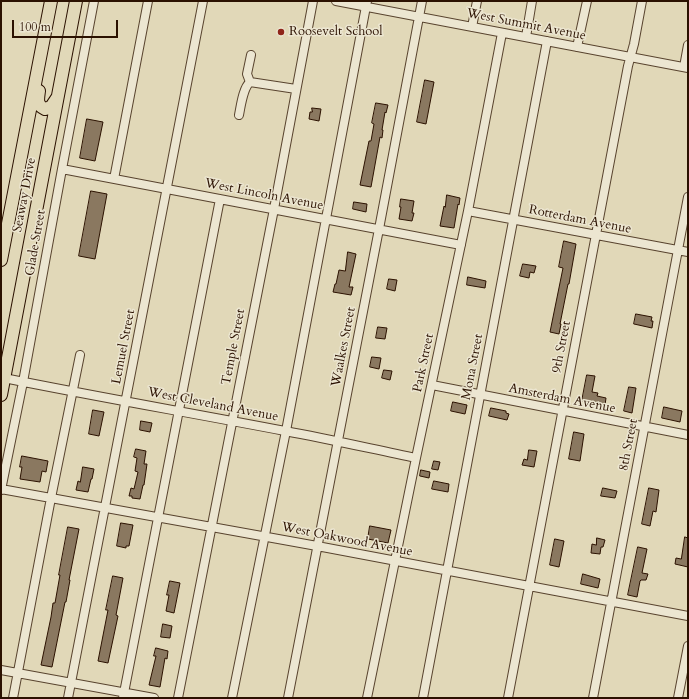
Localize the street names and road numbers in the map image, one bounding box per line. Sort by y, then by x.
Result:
street label: West Summit Avenue [465,6,587,44]
street label: Seaway Drive [10,156,40,234]
street label: West Lincoln Avenue [203,176,325,214]
street label: Rotterdam Avenue [527,202,633,238]
street label: Glade Street [23,209,49,277]
street label: Waalkes Street [329,306,359,388]
street label: Lemuel Street [109,308,139,386]
street label: Temple Street [219,308,249,386]
street label: 9th Street [549,320,575,374]
street label: Park Street [410,332,438,394]
street label: Mona Street [459,333,487,401]
street label: Amsterdam Avenue [507,381,617,417]
street label: West Cleveland Avenue [146,385,280,425]
street label: 8th Street [616,418,642,472]
street label: West Oakwood Avenue [280,520,414,560]

